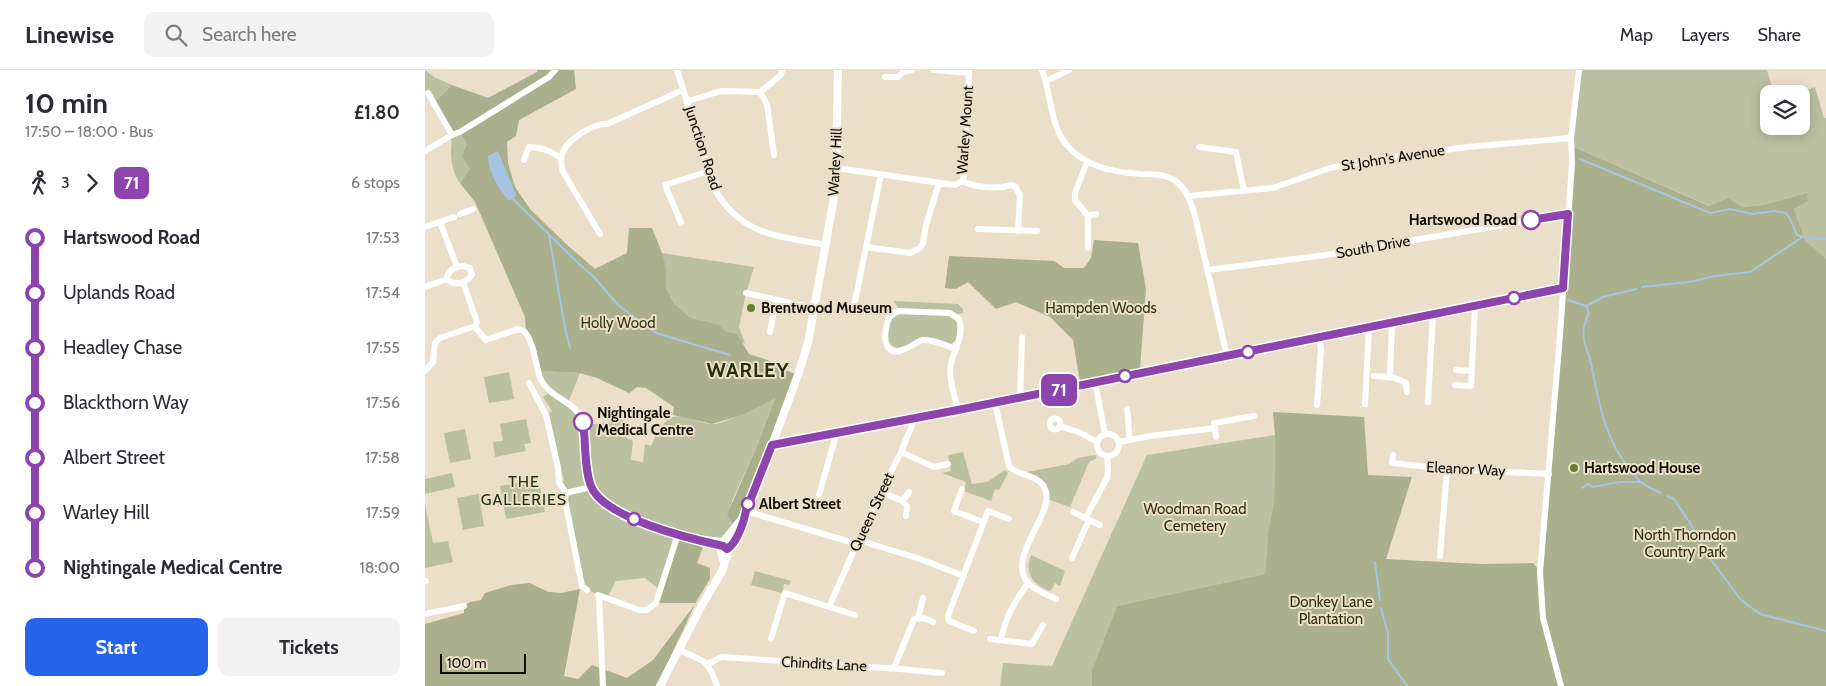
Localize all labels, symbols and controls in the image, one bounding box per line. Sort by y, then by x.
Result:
search box [144,12,494,57]
text: Linewise [25,20,114,49]
icon: search [162,21,190,49]
text: Search here [202,23,297,46]
text: Map [1620,24,1653,46]
text: Layers [1681,24,1730,46]
text: Share [1758,24,1801,46]
street label: Warley Mount [953,85,977,175]
map controls [1760,85,1810,135]
button: layers [1760,85,1810,135]
text: 10 min [25,86,108,120]
text: £1.80 [354,101,400,124]
street label: Junction Road [681,103,725,192]
text: 17:50 – 18:00 · Bus [25,122,153,141]
street label: Warley Hill [824,127,846,197]
street label: St John's Avenue [1340,141,1446,175]
icon: walk [25,169,53,197]
icon: forward [78,169,106,197]
text: 71 [124,172,139,194]
text: 3 [61,173,70,192]
text: 6 stops [351,173,400,192]
marker: Hartswood Road [1521,210,1541,230]
place label: Hartswood Road [1409,211,1517,229]
text: Hartswood Road [63,226,200,249]
text: 17:53 [366,228,400,247]
street label: South Drive [1334,232,1412,262]
text: Uplands Road [63,281,175,304]
text: 17:54 [366,283,400,302]
unlabelled marker [1507,291,1521,305]
place label: Brentwood Museum [761,299,892,317]
park label: Hampden Woods [1045,299,1157,317]
marker: Brentwood Museum [745,302,757,314]
park label: Holly Wood [581,314,655,332]
text: Headley Chase [63,336,182,359]
text: 17:55 [366,338,400,357]
unlabelled marker [1241,345,1255,359]
district label: WARLEY [707,358,790,382]
unlabelled marker [1118,369,1132,383]
line badge: 71 [1037,374,1081,406]
text: 71 [1051,379,1067,401]
text: Blackthorn Way [63,391,189,414]
text: 17:56 [366,393,400,412]
place label: Nightingale Medical Centre [597,404,694,439]
marker: Nightingale Medical Centre [573,412,593,432]
text: Albert Street [63,446,165,469]
text: 17:58 [365,448,400,467]
street label: Eleanor Way [1426,458,1507,480]
place label: Hartswood House [1584,459,1700,477]
marker: Hartswood House [1568,462,1580,474]
street label: Queen Street [846,470,898,554]
district label: THE GALLERIES [481,472,567,509]
place label: Albert Street [759,495,841,513]
marker: Albert Street [741,497,755,511]
park label: Woodman Road Cemetery [1143,500,1247,535]
text: Warley Hill [63,501,149,524]
text: 17:59 [366,503,400,522]
unlabelled marker [627,512,641,526]
park label: North Thorndon Country Park [1634,526,1736,561]
text: Nightingale Medical Centre [63,556,282,579]
text: 18:00 [359,558,400,577]
park label: Donkey Lane Plantation [1289,593,1373,628]
button: Start [25,618,208,676]
button: Tickets [218,618,400,676]
scale bar [440,651,526,674]
street label: Chindits Lane [781,653,868,675]
text: 100 m [447,654,487,672]

